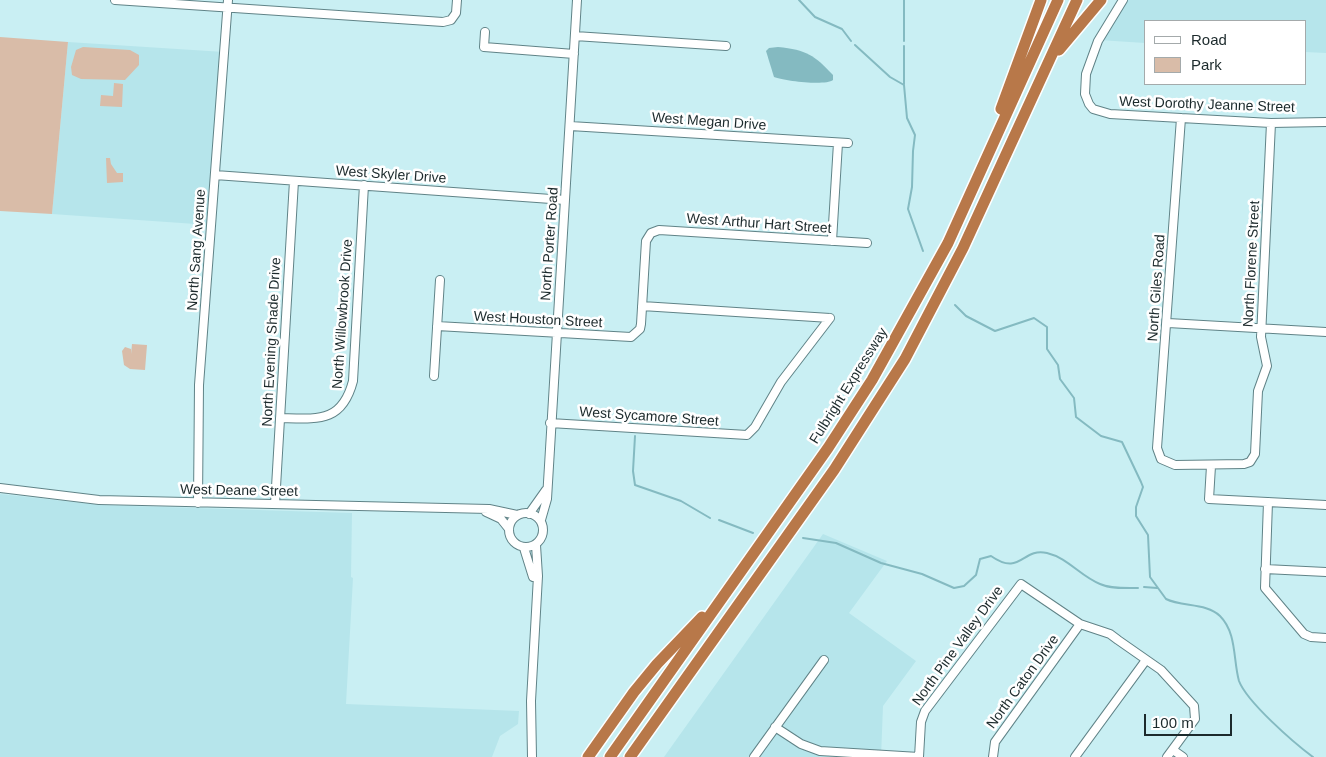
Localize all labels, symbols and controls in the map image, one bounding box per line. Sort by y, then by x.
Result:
legend [1144,20,1306,85]
text: Road [1191,31,1227,48]
text: Park [1191,56,1222,73]
street label: West Dorothy Jeanne Street [1119,94,1295,116]
street label: West Megan Drive [651,110,767,134]
street label: West Skyler Drive [335,163,447,187]
street label: North Porter Road [538,187,562,301]
street label: North Sang Avenue [184,189,210,311]
street label: North Florene Street [1240,200,1264,328]
street label: West Arthur Hart Street [686,211,832,237]
street label: North Giles Road [1145,234,1169,342]
street label: North Willowbrook Drive [329,239,357,389]
street label: North Evening Shade Drive [259,257,285,427]
street label: West Houston Street [473,308,603,332]
street label: Fulbright Expressway [806,325,892,447]
street label: West Sycamore Street [579,404,719,430]
street label: West Deane Street [180,482,298,500]
street label: North Pine Valley Drive [909,583,1007,709]
street label: North Caton Drive [983,632,1063,732]
scale bar [1146,704,1234,736]
text: 100 m [1152,714,1194,731]

